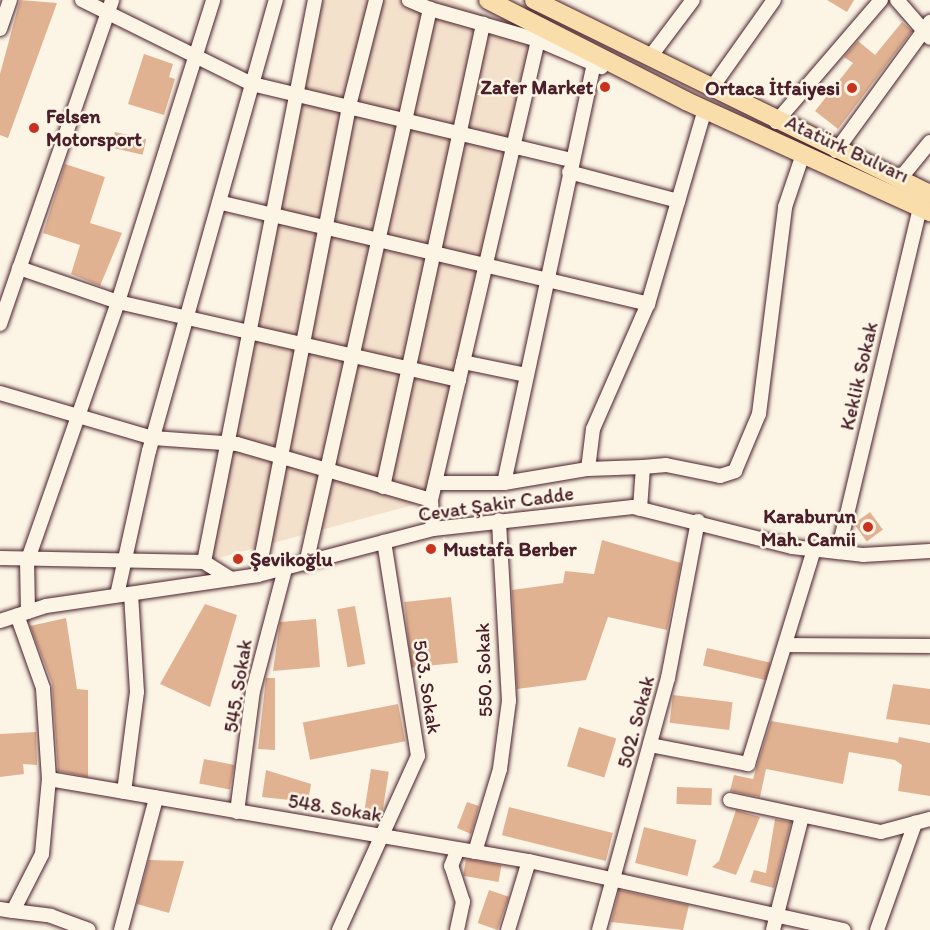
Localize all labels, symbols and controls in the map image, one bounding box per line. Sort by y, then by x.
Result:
place label: Zafer Market [481,75,593,99]
place label: Ortaca İtfaiyesi [705,76,840,100]
marker: Zafer Market [598,80,612,94]
marker: Ortaca İtfaiyesi [845,81,859,95]
place label: Felsen Motorsport [46,104,142,151]
street label: Atatürk Bulvarı [781,110,913,188]
marker: Felsen Motorsport [27,121,41,135]
street label: Keklik Sokak [835,320,883,432]
street label: Cevat Şakir Cadde [416,481,576,527]
place label: Karaburun Mah. Camii [759,504,856,551]
marker: Karaburun Mah. Camii [861,520,875,534]
place label: Mustafa Berber [443,537,577,561]
marker: Mustafa Berber [424,542,438,556]
place label: Şevikoğlu [250,547,333,571]
marker: Şevikoğlu [231,552,245,566]
street label: 550. Sokak [470,622,498,718]
street label: 545. Sokak [219,638,257,734]
street label: 503. Sokak [408,638,446,736]
street label: 502. Sokak [612,673,660,771]
street label: 548. Sokak [286,789,384,827]

